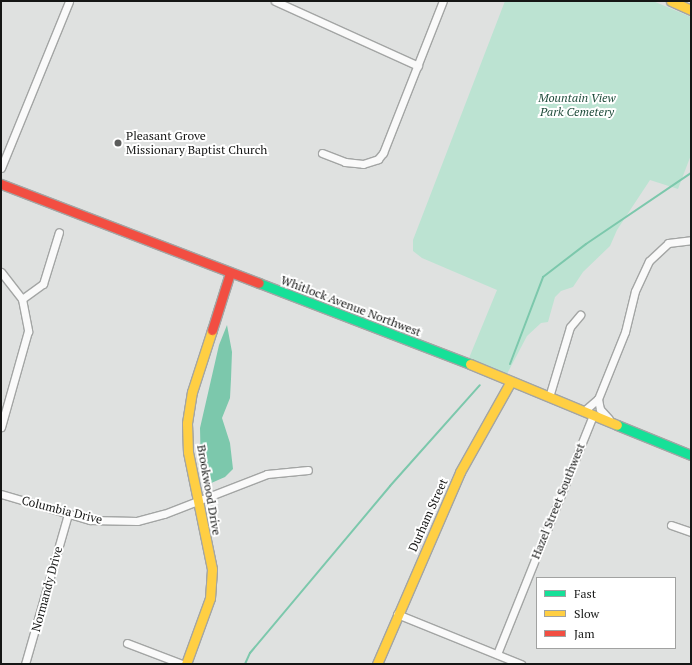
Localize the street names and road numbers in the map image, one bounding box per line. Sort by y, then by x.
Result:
street label: Whitlock Avenue Northwest [279,273,423,339]
street label: Hazel Street Southwest [528,441,588,561]
street label: Brookwood Drive [194,444,224,536]
street label: Durham Street [405,476,451,554]
street label: Columbia Drive [20,493,104,527]
street label: Normandy Drive [29,545,65,633]

